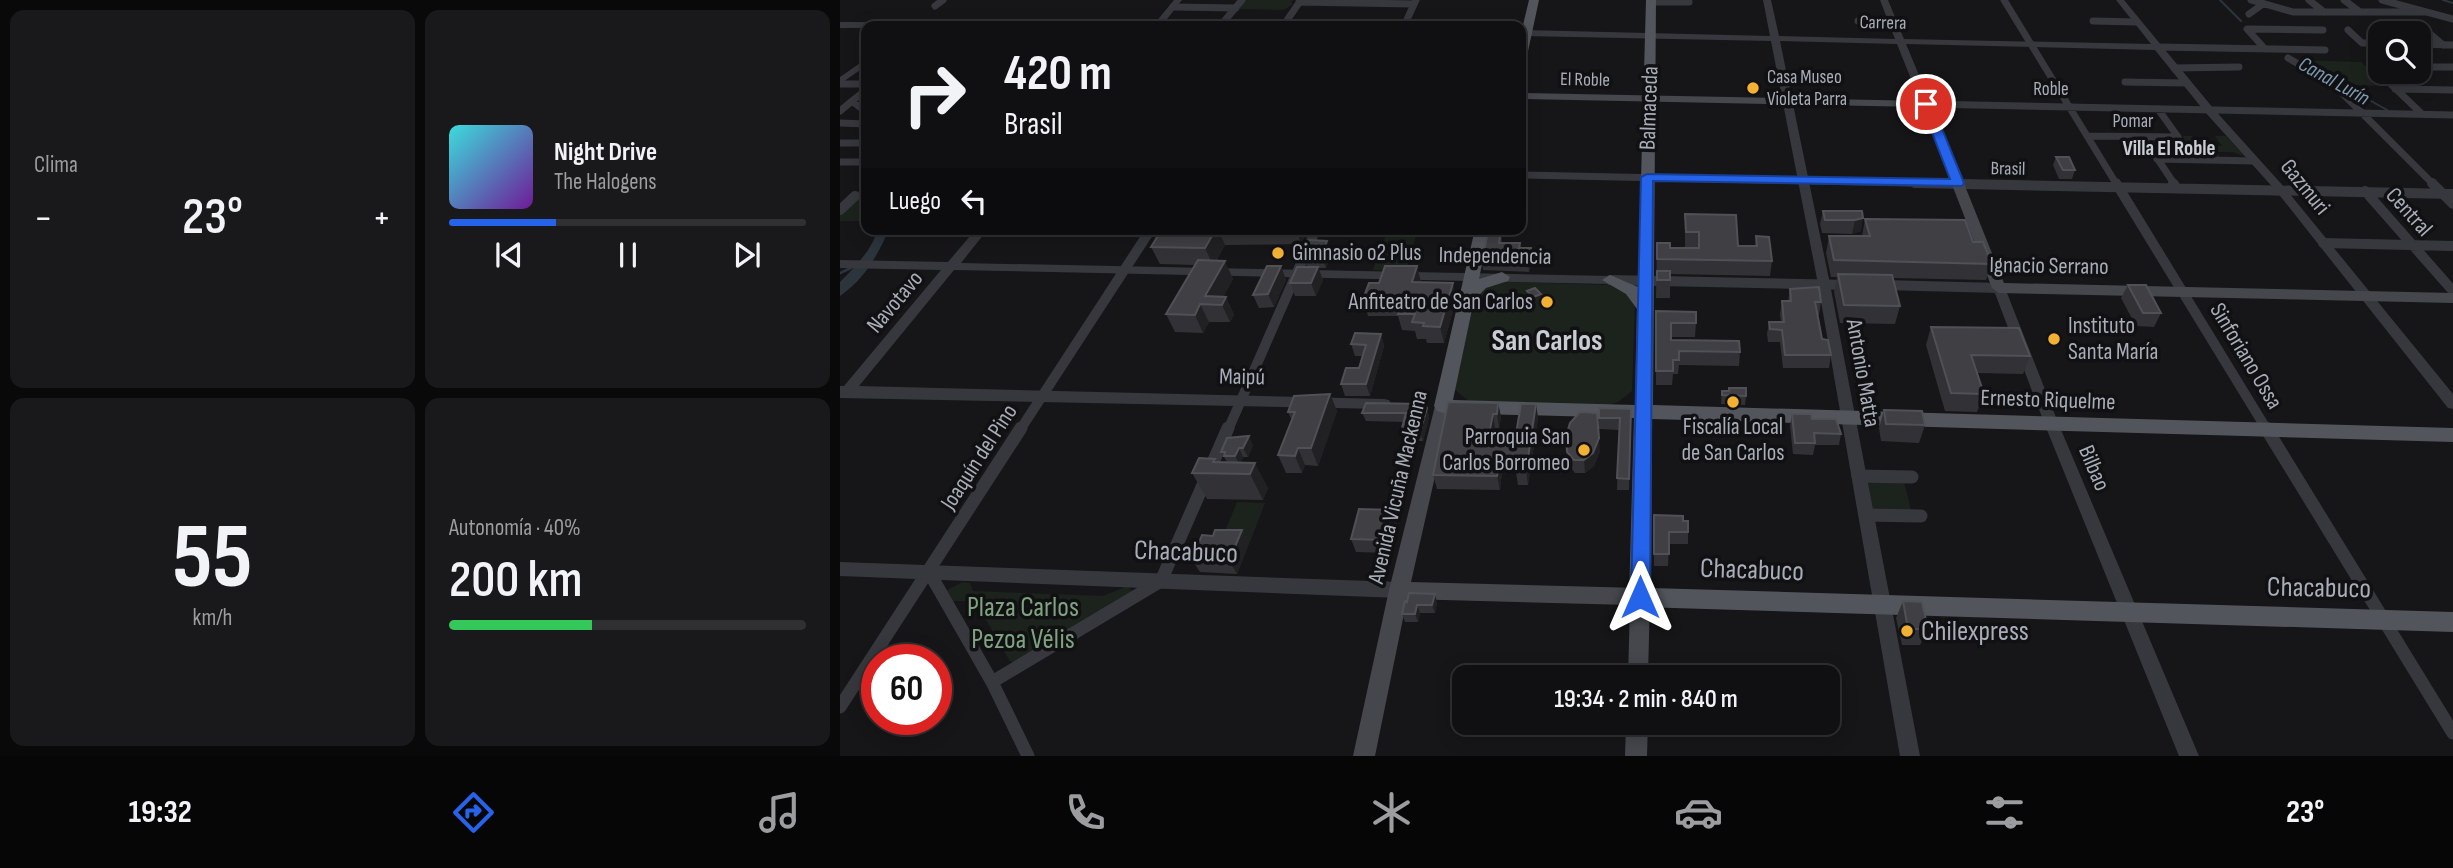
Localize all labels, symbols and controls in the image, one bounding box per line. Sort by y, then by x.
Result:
street label: Carrera [1859,11,1907,35]
map controls [2368,21,2431,84]
button: search [2368,21,2431,84]
text: 420 m [1004,45,1112,104]
icon: right [889,49,980,140]
water label: Canal Lurín [2294,51,2374,111]
street label: Balmaceda [1634,66,1664,150]
place label: Casa Museo Violeta Parra [1767,66,1847,111]
street label: El Roble [1560,68,1610,92]
pin [1896,74,1956,134]
street label: Roble [2033,78,2069,101]
marker: Casa Museo Violeta Parra [1745,80,1761,96]
icon: arrive [1907,85,1945,123]
text: Brasil [1004,105,1063,144]
street label: Pomar [2113,110,2154,133]
district label: Villa El Roble [2122,136,2216,161]
text: Night Drive [554,137,657,168]
text: Clima [34,151,78,179]
street label: Gazmuri [2274,153,2336,221]
street label: Brasil [1990,157,2026,181]
text: The Halogens [554,168,657,196]
icon: left [955,182,993,220]
street label: Central [2380,182,2438,242]
text: 23° [182,186,243,249]
text: Luego [889,186,941,217]
text: − [34,196,53,241]
text: + [372,196,391,241]
icon: previous [490,236,528,274]
icon: pause [609,236,647,274]
icon: next [728,236,766,274]
place label: Gimnasio o2 Plus [1292,239,1422,267]
street label: Independencia [1438,241,1552,271]
marker: Gimnasio o2 Plus [1270,245,1286,261]
street label: Ignacio Serrano [1989,251,2109,281]
street label: Navotavo [861,265,929,339]
place label: Anfiteatro de San Carlos [1347,288,1533,316]
marker: Anfiteatro de San Carlos [1539,294,1555,310]
street label: Sinforiano Ossa [2203,298,2289,414]
place label: Instituto Santa María [2068,312,2158,366]
street label: Antonio Matta [1840,316,1886,429]
district label: San Carlos [1491,323,1603,359]
marker: Instituto Santa María [2046,331,2062,347]
street label: Maipú [1219,363,1265,391]
street label: Ernesto Riquelme [1980,384,2116,416]
street label: Avenida Vicuña Mackenna [1362,388,1434,587]
marker: Fiscalía Local de San Carlos [1725,394,1741,410]
street label: Joaquín del Pino [934,399,1023,516]
place label: Fiscalía Local de San Carlos [1682,413,1785,467]
place label: Parroquia San Carlos Borromeo [1442,423,1570,477]
street label: Bilbao [2072,441,2116,495]
marker: Parroquia San Carlos Borromeo [1576,442,1592,458]
text: 55 [173,504,252,613]
text: Autonomía · 40% [449,514,581,542]
street label: Chacabuco [1133,534,1239,570]
text: 200 km [449,549,583,612]
street label: Chacabuco [1699,552,1805,588]
position arrow [1603,560,1677,634]
street label: Chacabuco [2267,571,2371,605]
park label: Plaza Carlos Pezoa Vélis [967,591,1079,656]
text: km/h [193,604,232,632]
place label: Chilexpress [1921,615,2029,648]
marker: Chilexpress [1899,623,1915,639]
speed limit sign: 60 [861,644,952,735]
text: 19:34 · 2 min · 840 m [1554,684,1738,715]
icon: directions [449,788,498,837]
icon: music [755,788,804,837]
icon: phone [1061,788,1110,837]
icon: climate [1367,788,1416,837]
icon: car [1674,788,1723,837]
icon: filters [1980,788,2029,837]
text: 19:32 [129,793,192,832]
text: 23° [2286,793,2324,832]

